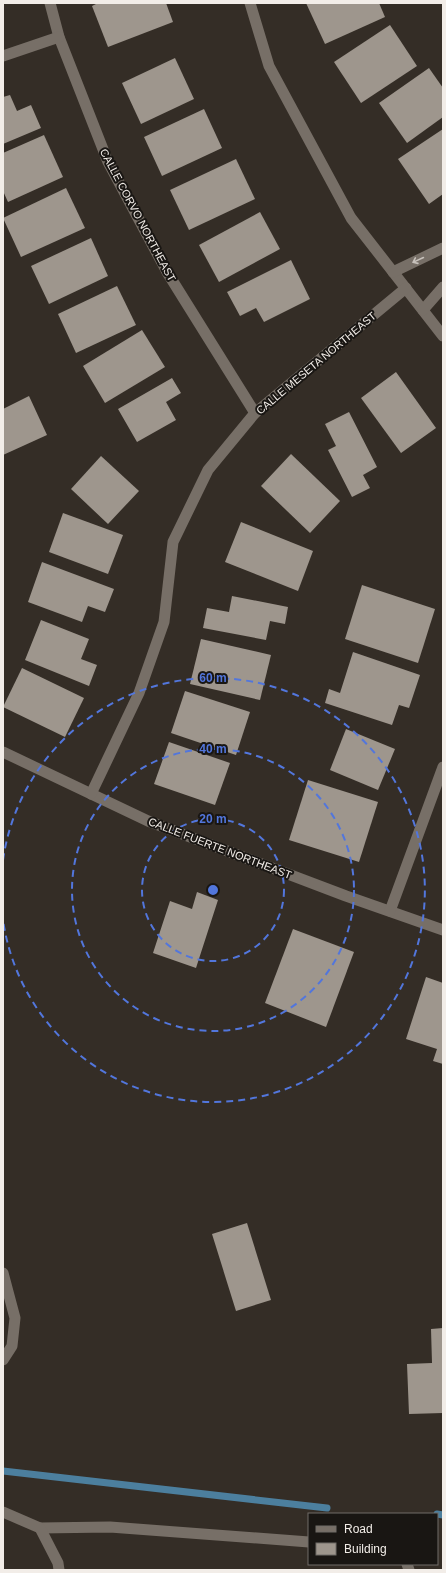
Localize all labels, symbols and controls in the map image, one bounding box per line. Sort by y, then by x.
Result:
street label: CALLE CORVO NORTHEAST [98,147,178,284]
one-way arrow [412,257,424,264]
street label: CALLE MESETA NORTHEAST [254,309,378,417]
text: 60 m [199,671,227,685]
text: 40 m [199,742,227,756]
text: 20 m [199,812,227,826]
street label: CALLE FUERTE NORTHEAST [147,815,294,881]
centre of rings [206,883,220,897]
legend [308,1513,438,1565]
text: Road [344,1522,373,1536]
text: Building [344,1542,387,1556]

